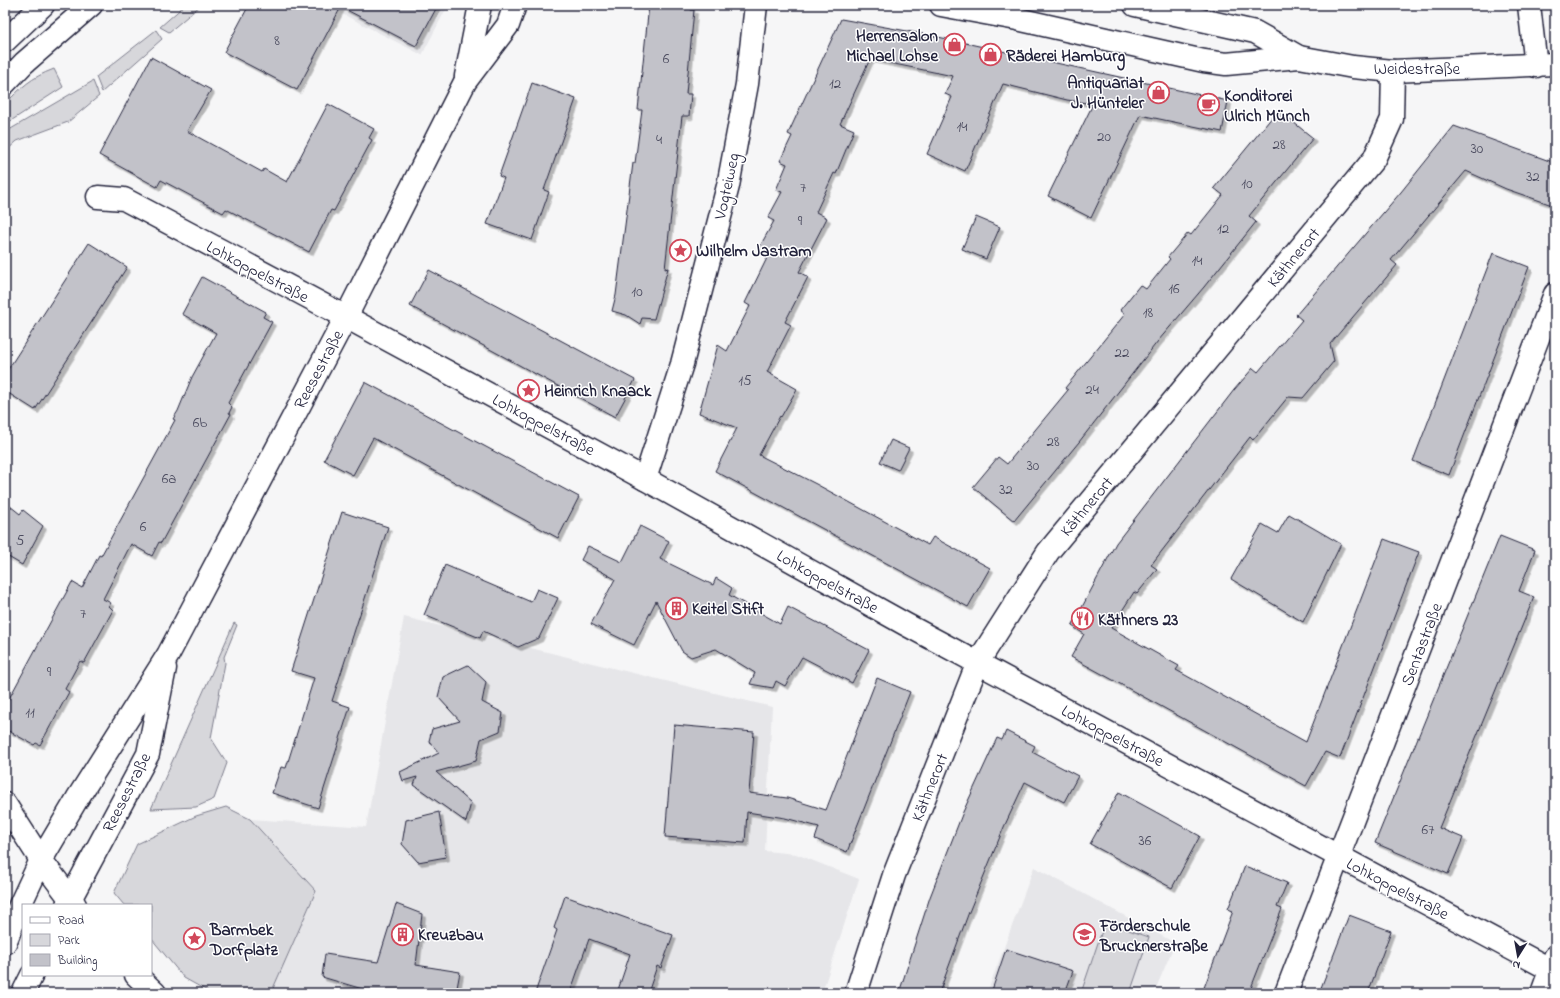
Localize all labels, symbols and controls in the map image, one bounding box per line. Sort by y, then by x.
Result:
place label: Herrensalon Michael Lohse [846,24,939,69]
house number: 8 [274,30,280,52]
shop icon: Herrensalon Michael Lohse [941,32,967,58]
shop icon: Räderei Hamburg [978,42,1004,68]
place label: Räderei Hamburg [1006,44,1126,71]
house number: 6 [663,48,670,70]
street label: Weidestraße [1374,57,1461,82]
place label: Antiquariat J. Hünteler [1067,71,1145,116]
house number: 12 [829,73,842,95]
shop icon: Antiquariat J. Hünteler [1146,79,1172,105]
place label: Konditorei Ulrich Münch [1224,84,1310,129]
cafe icon: Konditorei Ulrich Münch [1195,92,1221,118]
house number: 14 [957,116,967,138]
house number: 20 [1097,126,1111,148]
house number: 4 [656,129,662,151]
house number: 28 [1272,134,1286,156]
house number: 30 [1471,138,1484,160]
street label: Vogteiweg [708,151,749,223]
house number: 32 [1526,166,1540,188]
house number: 10 [1241,173,1253,195]
house number: 7 [800,177,806,199]
house number: 9 [798,210,803,232]
house number: 12 [1217,218,1230,240]
street label: Käthnerort [1262,222,1327,293]
street label: Lohkoppelstraße [201,235,314,310]
place icon: Wilhelm Jastram [668,237,694,263]
place label: Wilhelm Jastram [696,239,811,264]
house number: 14 [1192,250,1202,272]
house number: 16 [1168,278,1180,300]
house number: 10 [631,281,643,303]
house number: 18 [1143,302,1154,324]
street label: Reesestraße [288,325,351,414]
house number: 22 [1115,342,1130,364]
house number: 15 [738,370,752,392]
place icon: Heinrich Knaack [516,377,542,403]
place label: Heinrich Knaack [544,379,652,404]
house number: 24 [1085,379,1099,401]
street label: Lohkoppelstraße [487,388,600,463]
house number: 6b [193,412,207,434]
house number: 28 [1046,431,1060,453]
house number: 30 [1027,455,1040,477]
house number: 6a [162,468,176,490]
street label: Käthnerort [1055,471,1120,542]
house number: 32 [999,479,1013,501]
house number: 6 [140,516,147,538]
house number: 5 [16,530,25,552]
street label: Lohkoppelstraße [772,544,883,621]
building icon: Keitel Stift [663,595,689,621]
place label: Keitel Stift [692,597,764,622]
street label: Sentastraße [1395,599,1450,690]
house number: 7 [80,603,86,625]
restaurant icon: Käthners 23 [1070,606,1096,632]
place label: Käthners 23 [1098,608,1178,633]
house number: 9 [47,661,52,683]
street label: Lohkoppelstraße [1056,699,1169,774]
house number: 11 [25,702,35,724]
street label: Reesestraße [97,748,158,837]
street label: Käthnerort [905,749,956,825]
house number: 67 [1422,819,1434,841]
house number: 36 [1139,830,1152,852]
street label: Lohkoppelstraße [1341,852,1454,927]
legend [22,904,152,976]
text: Road [58,912,84,930]
place label: Förderschule Brucknerstraße [1099,914,1209,959]
place label: Barmbek Dorfplatz [209,918,278,963]
building icon: Kreuzbau [390,921,416,947]
school or university icon: Förderschule Brucknerstraße [1072,922,1098,948]
place label: Kreuzbau [418,923,484,948]
place icon: Barmbek Dorfplatz [182,926,208,952]
text: Park [58,932,80,950]
north arrow [1498,936,1538,976]
text: Building [57,952,97,971]
text: N [1511,956,1521,973]

